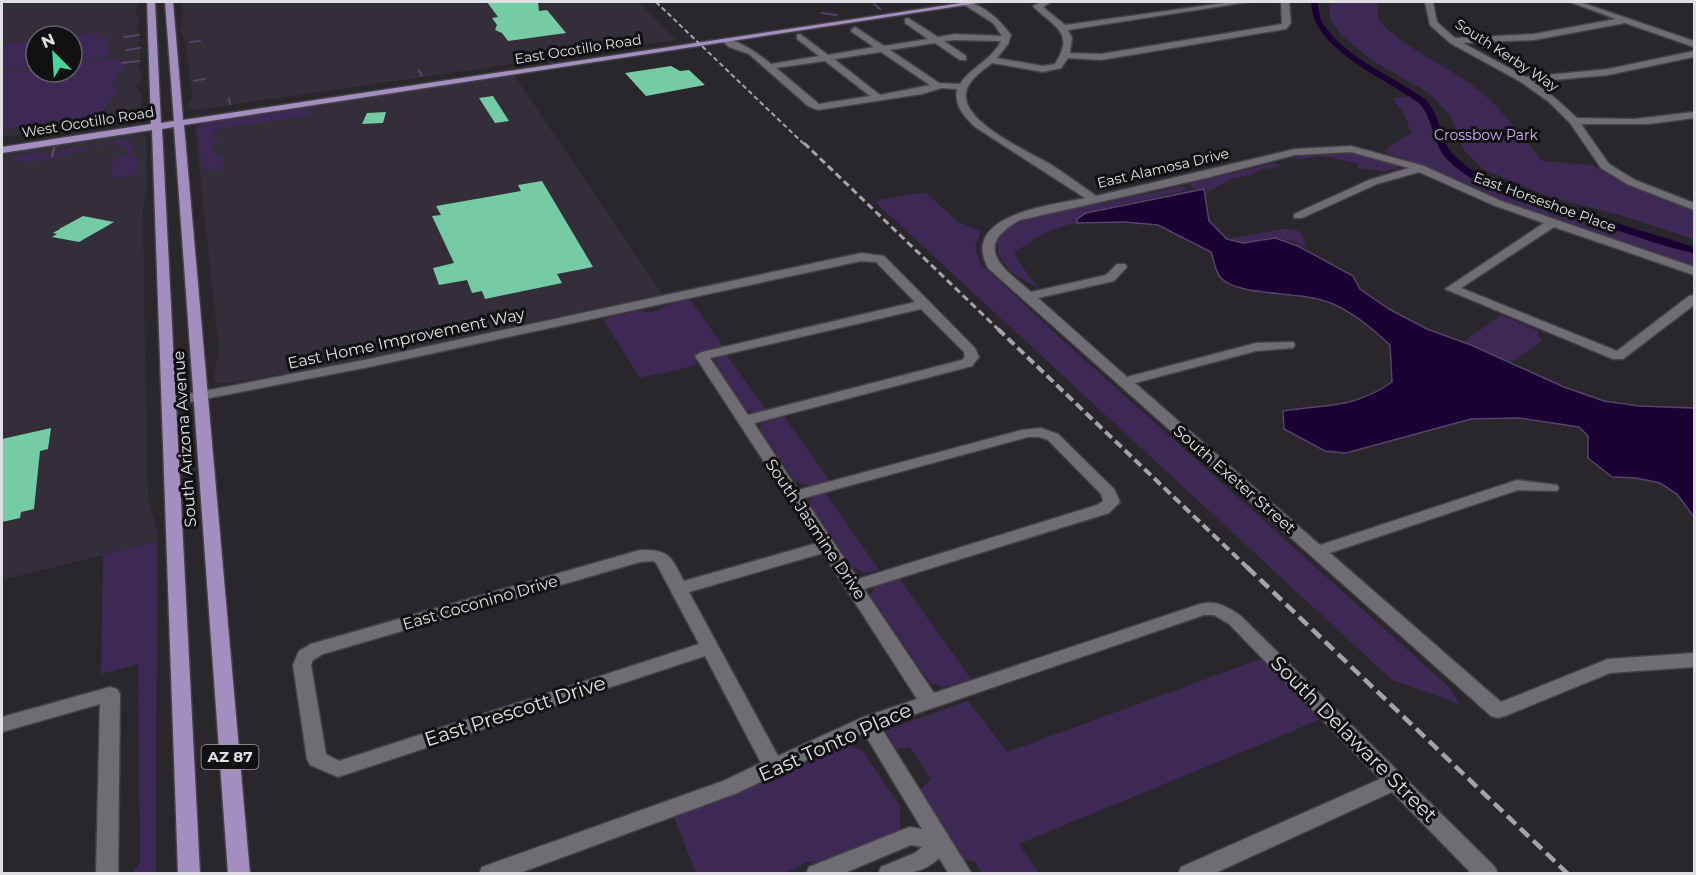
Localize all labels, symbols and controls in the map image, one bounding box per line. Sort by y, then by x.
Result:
street label: South Kerby Way [1452,15,1563,95]
north arrow [24,24,84,84]
text: N [38,29,58,52]
street label: East Ocotillo Road [513,30,643,68]
street label: West Ocotillo Road [21,103,155,141]
park label: Crossbow Park [1434,126,1539,144]
street label: East Alamosa Drive [1095,144,1231,192]
street label: East Horseshoe Place [1471,168,1619,236]
street label: East Home Improvement Way [286,304,527,373]
street label: South Arizona Avenue [169,350,200,528]
street label: South Exeter Street [1170,421,1300,538]
street label: South Jasmine Drive [762,455,870,603]
street label: East Coconino Drive [400,571,560,634]
street label: South Delaware Street [1266,651,1442,827]
street label: East Prescott Drive [421,670,609,752]
street label: East Tonto Place [755,698,915,786]
road number: AZ 87 [202,745,258,769]

